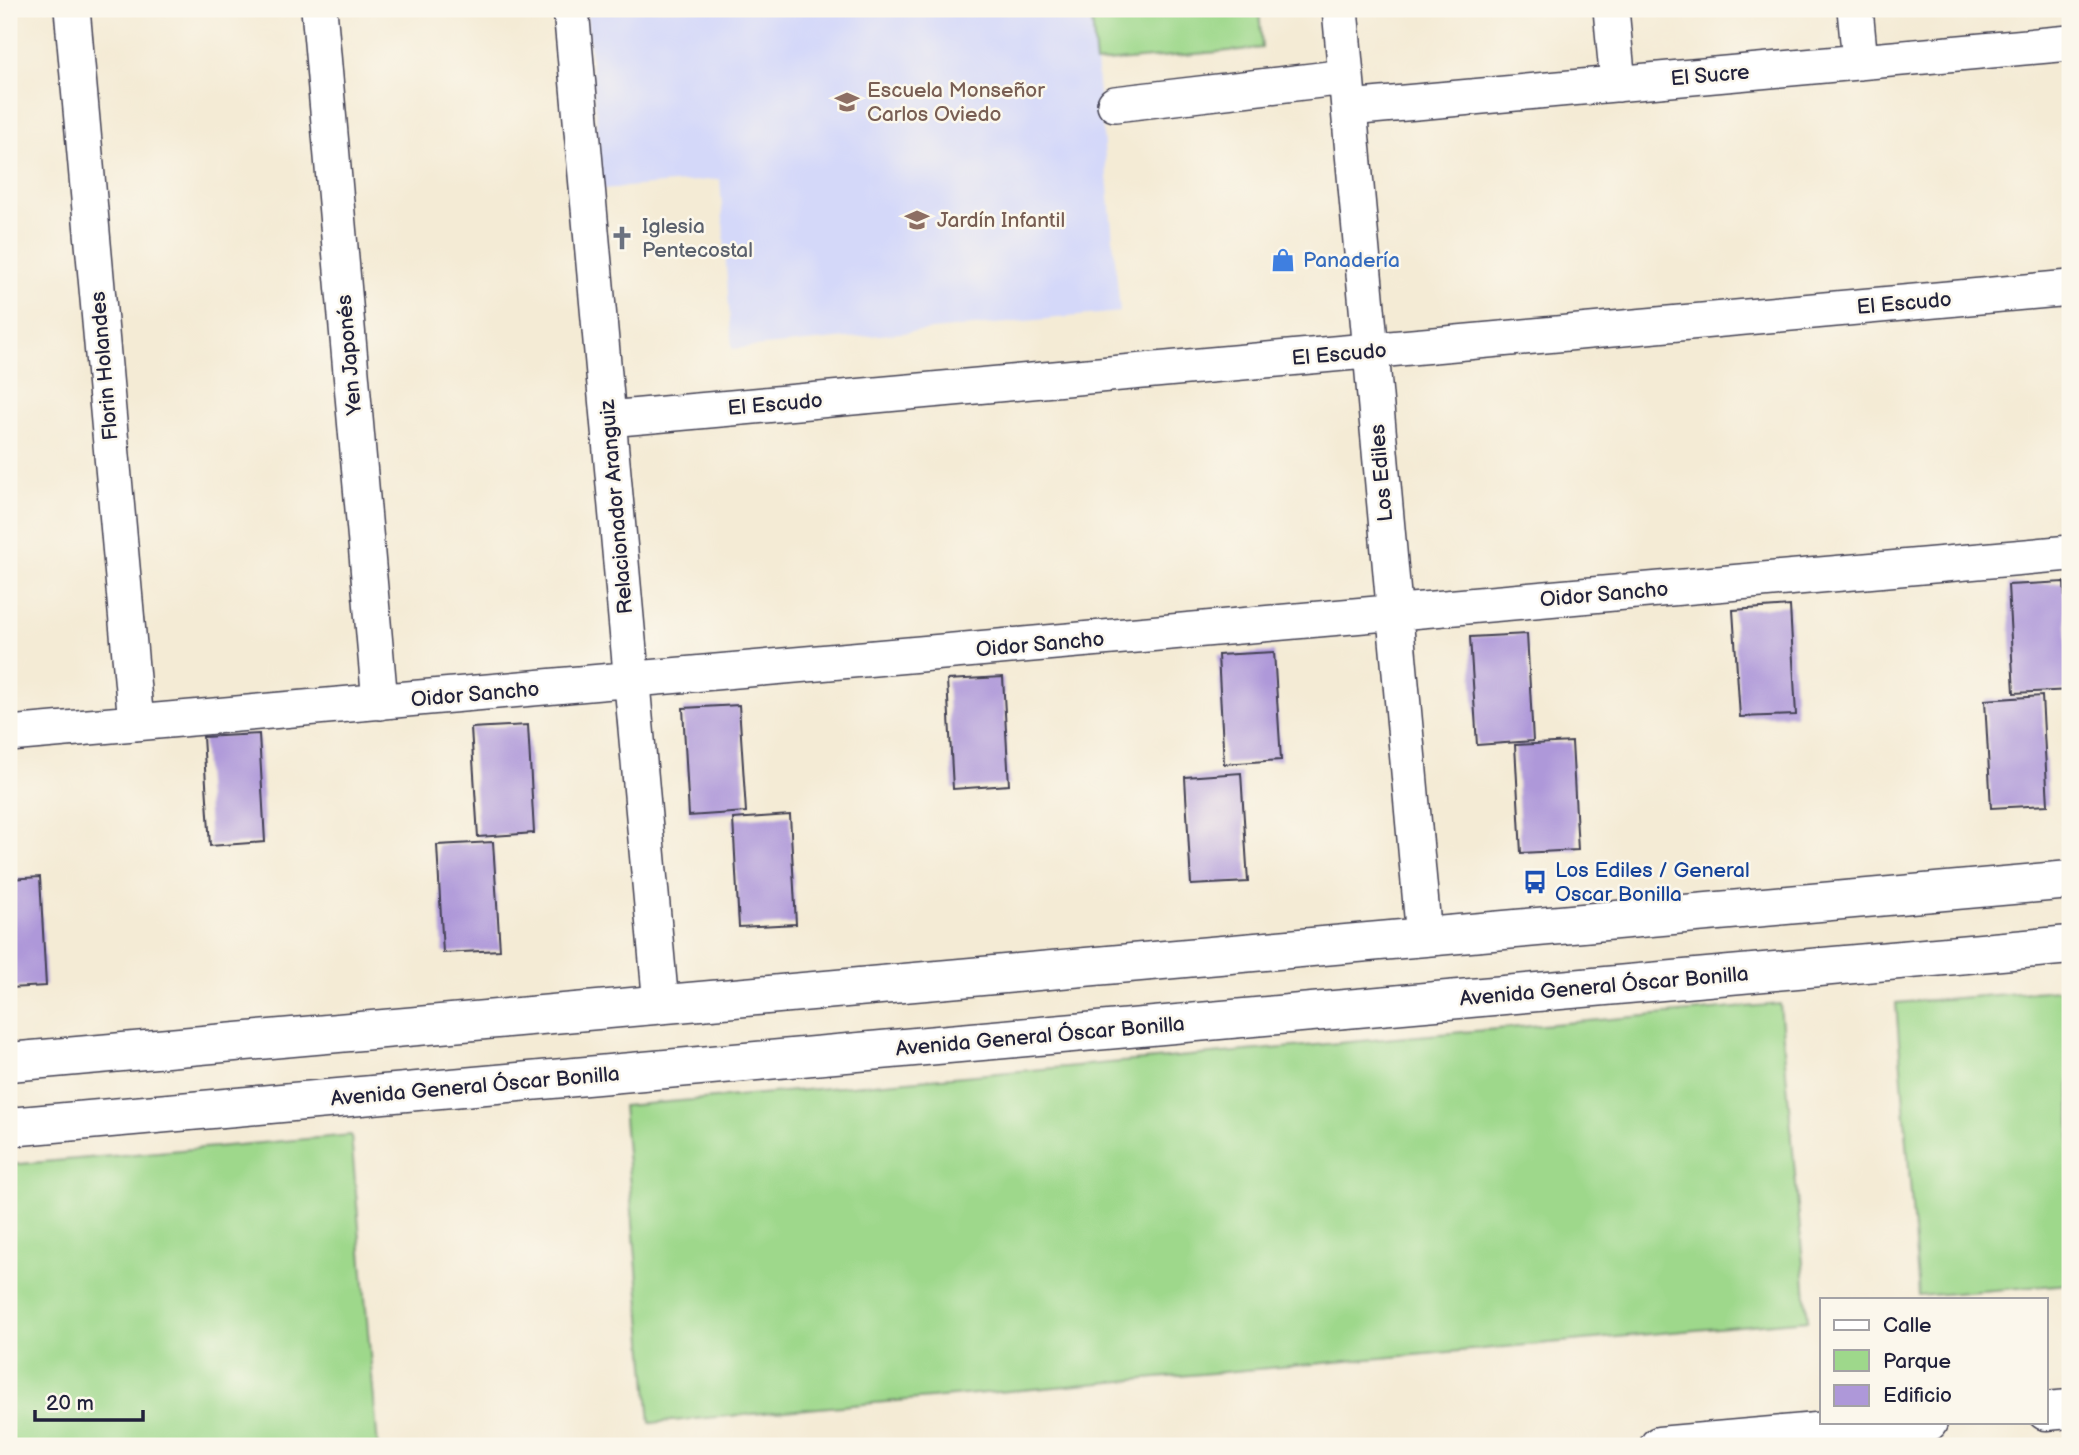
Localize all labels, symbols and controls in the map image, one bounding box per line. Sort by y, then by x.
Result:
street label: El Sucre [1670,60,1750,91]
place label: Escuela Monseñor Carlos Oviedo [867,78,1045,127]
school or university icon: Escuela Monseñor Carlos Oviedo [833,88,861,116]
school or university icon: Jardín Infantil [903,206,931,234]
place label: Jardín Infantil [937,208,1065,233]
place label: Iglesia Pentecostal [642,214,753,263]
church icon: Iglesia Pentecostal [608,224,636,252]
shop icon: Panadería [1269,246,1297,274]
place label: Panadería [1303,248,1400,273]
street label: El Escudo [1856,287,1953,320]
street label: Florin Holandes [86,290,123,441]
street label: Yen Japonés [332,294,367,417]
street label: El Escudo [1291,338,1388,371]
street label: El Escudo [727,388,824,421]
street label: Relacionador Aranguiz [595,398,638,615]
street label: Los Ediles [1365,423,1398,523]
street label: Oidor Sancho [1539,576,1669,613]
street label: Oidor Sancho [975,626,1105,663]
street label: Oidor Sancho [410,676,540,713]
place label: Los Ediles / General Oscar Bonilla [1555,858,1750,907]
bus stop icon: Los Ediles / General Oscar Bonilla [1521,868,1549,896]
street label: Avenida General Óscar Bonilla [1458,961,1750,1012]
street label: Avenida General Óscar Bonilla [894,1011,1186,1062]
street label: Avenida General Óscar Bonilla [329,1061,621,1112]
legend [1820,1298,2048,1424]
text: Calle [1883,1313,1932,1338]
text: Parque [1883,1349,1951,1374]
scale bar [35,1378,144,1422]
text: Edificio [1883,1383,1952,1408]
text: 20 m [46,1391,94,1416]

